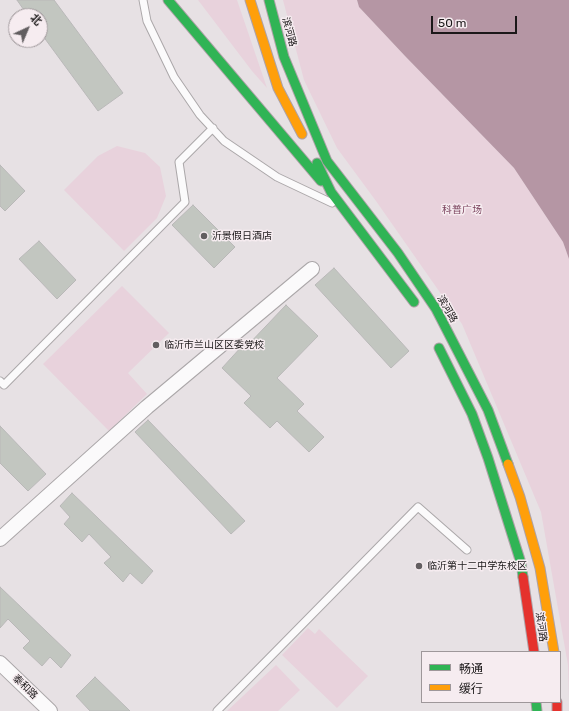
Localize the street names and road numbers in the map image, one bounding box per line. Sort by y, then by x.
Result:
street label: 滨河路 [279,16,299,48]
street label: 滨河路 [434,293,460,325]
street label: 滨河路 [533,611,549,643]
street label: 泰和路 [10,672,40,702]

